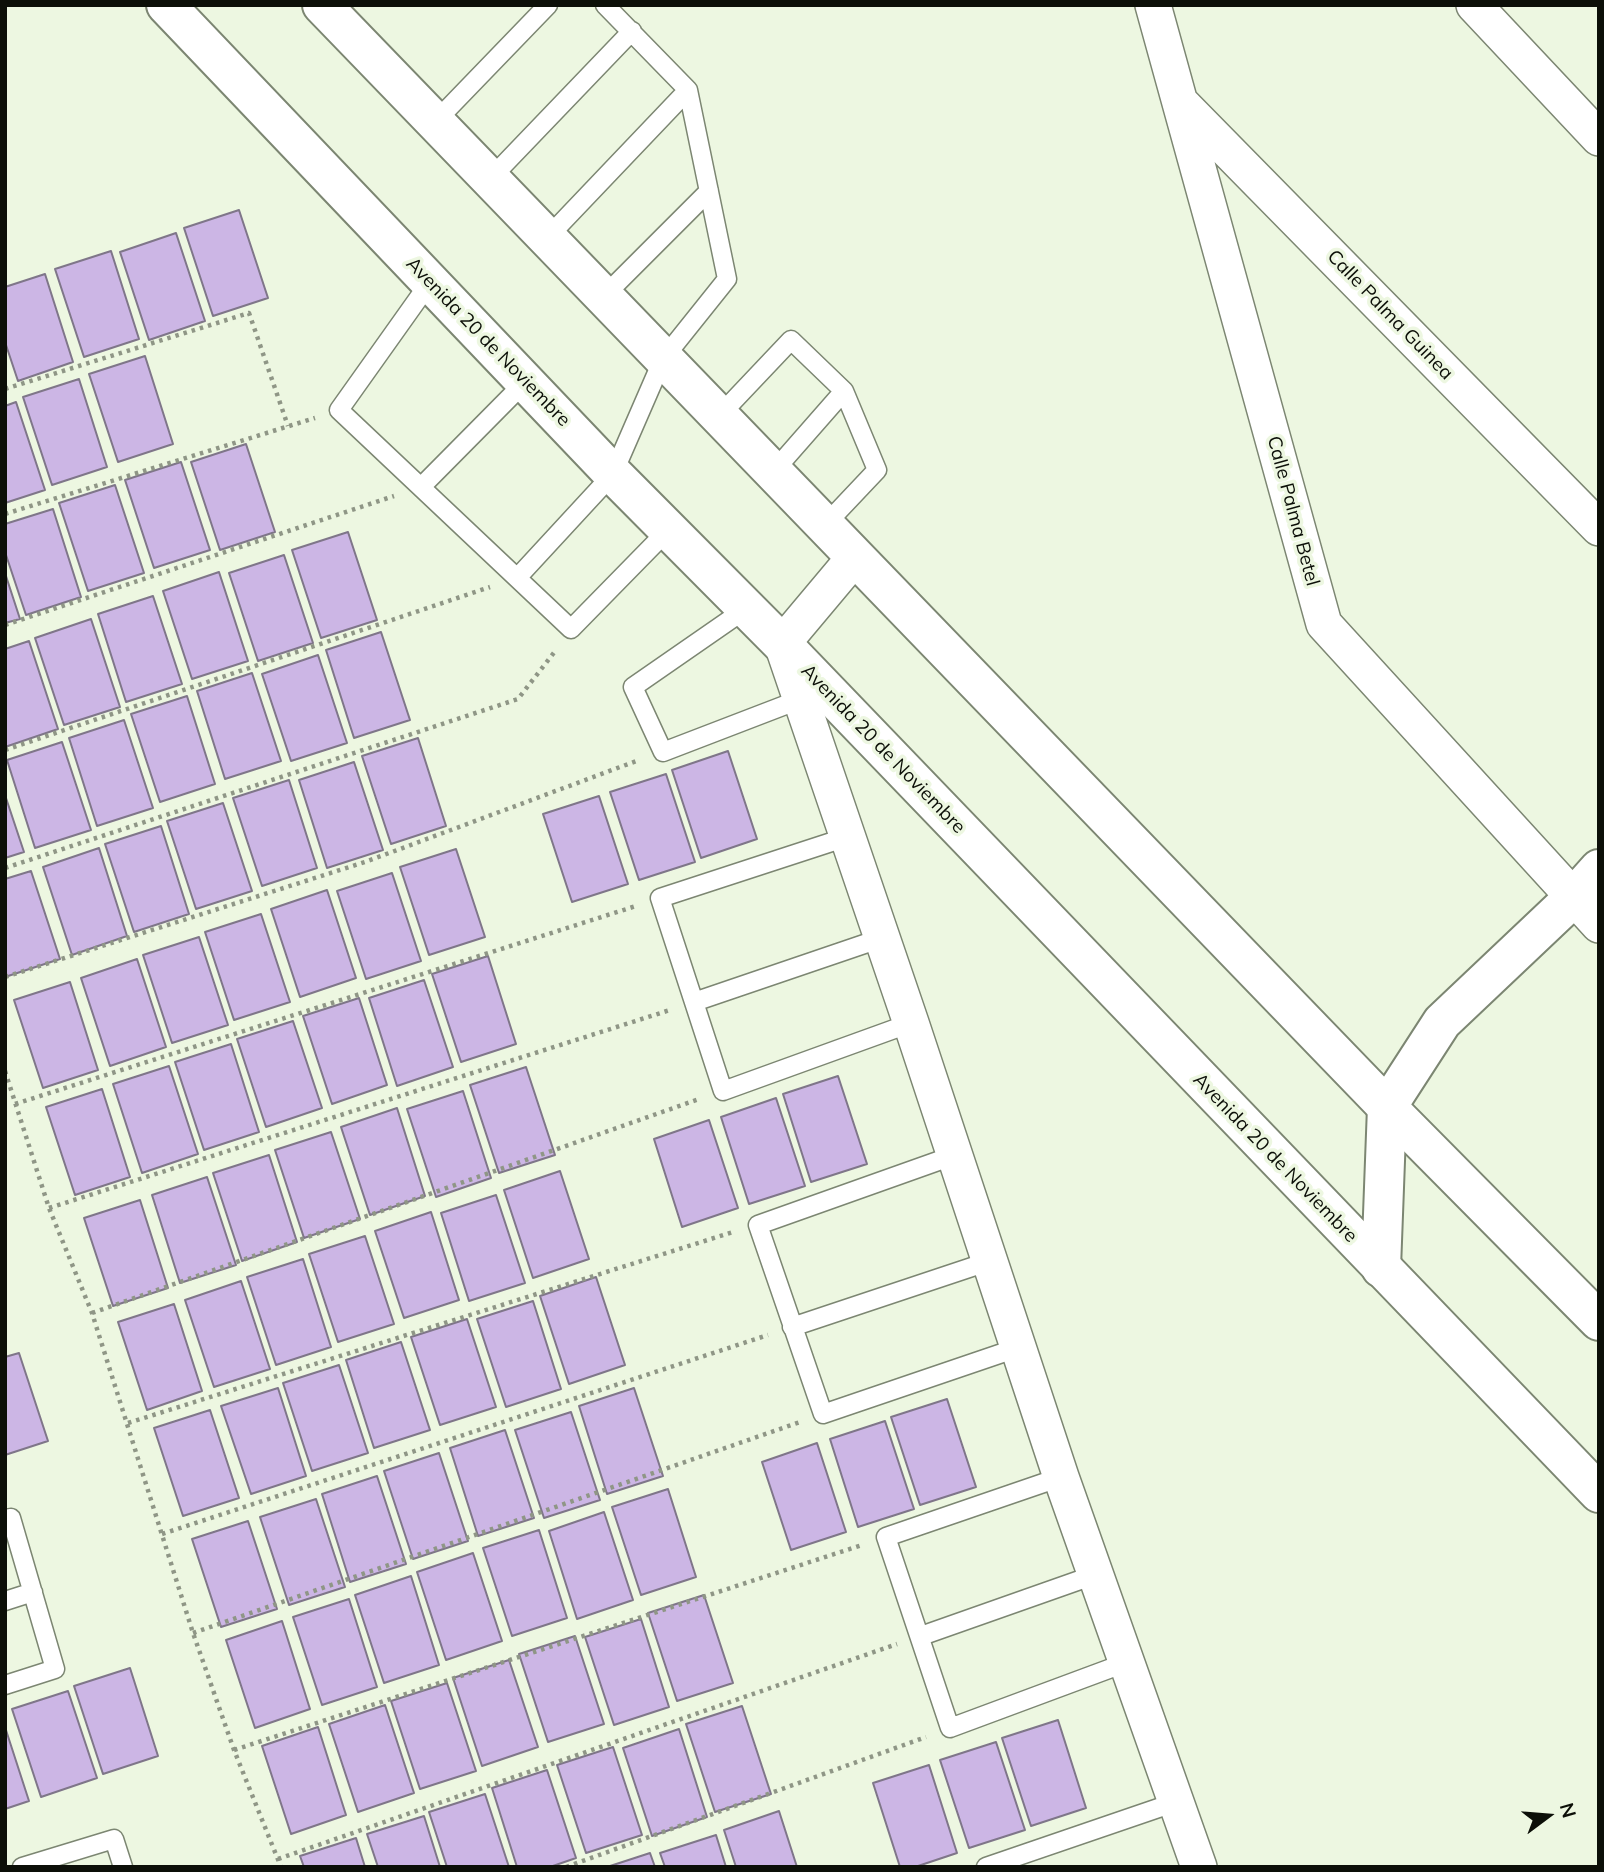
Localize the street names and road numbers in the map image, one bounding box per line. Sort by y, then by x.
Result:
street label: Calle Palma Guinea [1322,245,1458,385]
street label: Avenida 20 de Noviembre [401,253,575,431]
street label: Calle Palma Betel [1262,434,1324,588]
street label: Avenida 20 de Noviembre [796,660,970,838]
street label: Avenida 20 de Noviembre [1188,1069,1362,1247]

